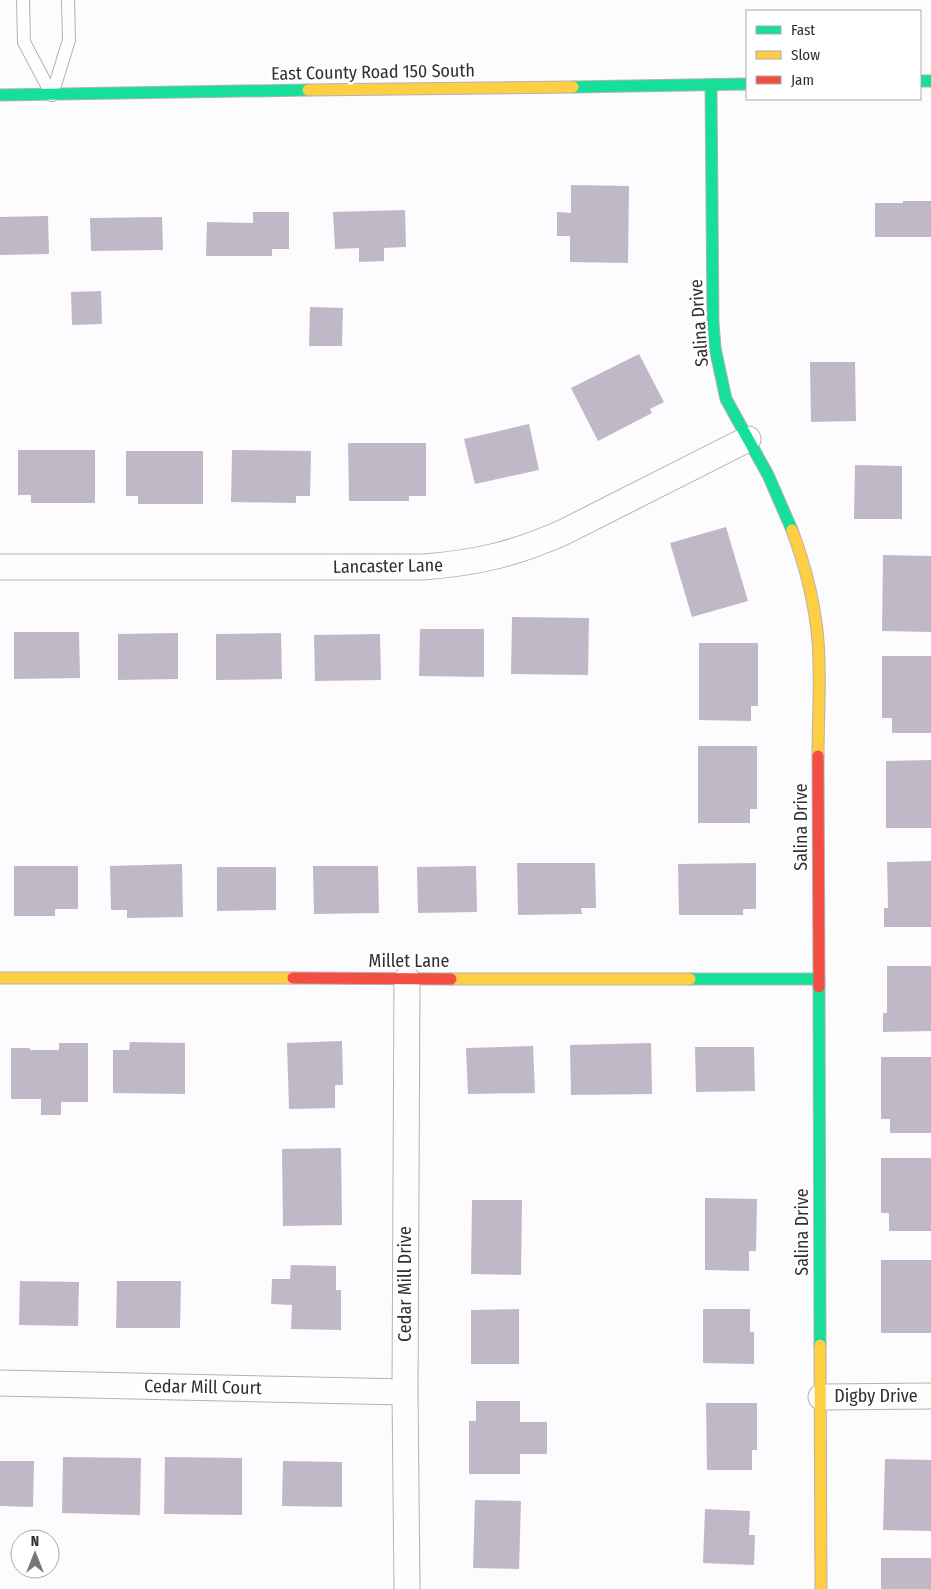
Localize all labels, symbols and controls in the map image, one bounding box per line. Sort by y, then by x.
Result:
legend [746,10,921,100]
text: Fast [791,21,815,39]
text: Slow [791,46,820,64]
street label: East County Road 150 South [271,59,475,85]
text: Jam [791,71,814,89]
street label: Salina Drive [685,278,713,367]
street label: Lancaster Lane [333,554,443,578]
street label: Salina Drive [790,783,812,871]
street label: Millet Lane [369,950,450,972]
street label: Salina Drive [791,1188,813,1276]
street label: Cedar Mill Drive [394,1226,416,1342]
street label: Cedar Mill Court [144,1375,262,1399]
street label: Digby Drive [834,1385,918,1407]
north arrow [10,1529,60,1579]
text: N [31,1533,39,1550]

